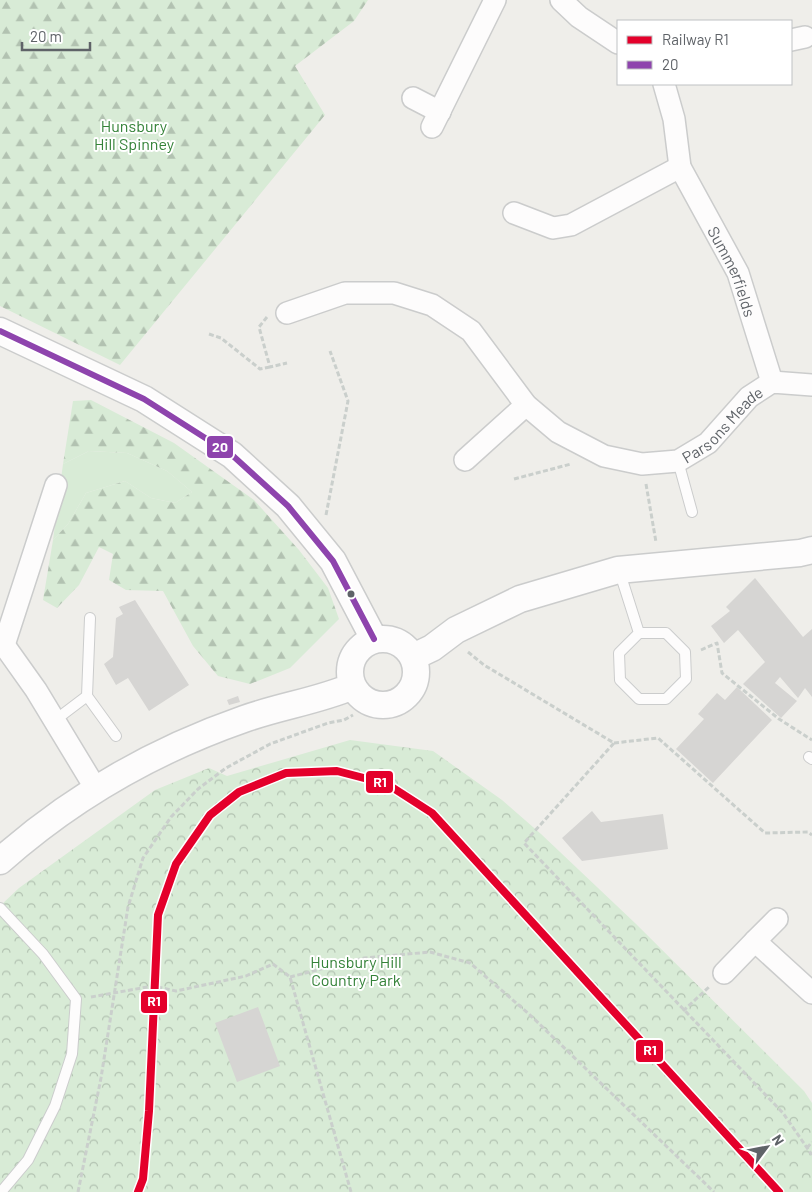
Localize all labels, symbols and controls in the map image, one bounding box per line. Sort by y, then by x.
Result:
scale bar [22,20,90,52]
legend [617,20,792,85]
text: 20 m [30,27,62,45]
text: Railway R1 [662,30,729,48]
text: 20 [662,55,679,73]
park label: Hunsbury Hill Spinney [94,116,175,153]
street label: Summerfields [705,223,760,319]
street label: Parsons Meade [678,382,766,466]
line badge: 20 [206,435,234,459]
text: 20 [212,438,228,455]
unlabelled marker [346,589,356,599]
line badge: R1 [365,770,394,794]
text: R1 [373,773,387,790]
park label: Hunsbury Hill Country Park [310,952,402,989]
line badge: R1 [140,990,168,1014]
text: R1 [147,992,161,1009]
line badge: R1 [635,1039,664,1063]
text: R1 [643,1041,657,1058]
north arrow [742,1122,792,1172]
text: N [769,1131,788,1148]

